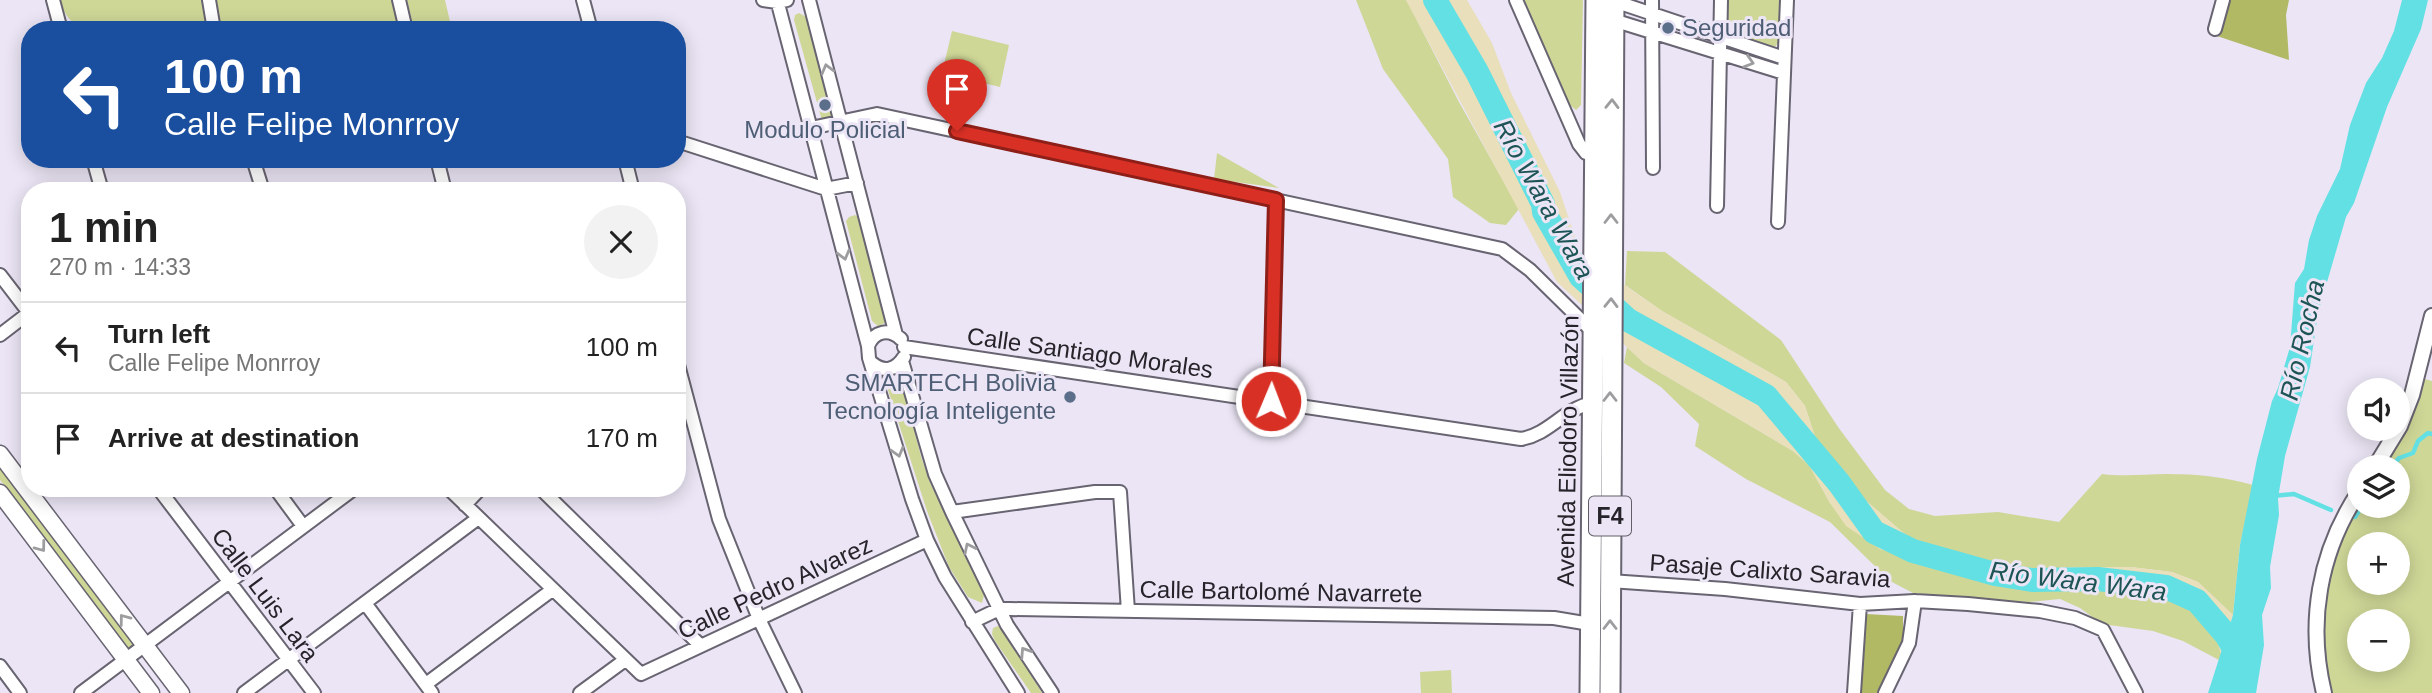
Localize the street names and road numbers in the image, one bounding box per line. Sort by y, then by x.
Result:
street label: Avenida Eliodoro Villazón [1552,315,1583,587]
street label: Calle Santiago Morales [965,322,1215,383]
road number: F4 [1589,496,1631,536]
street label: Calle Luis Lara [206,523,325,667]
street label: Calle Pedro Alvarez [674,531,876,644]
street label: Pasaje Calixto Saravia [1649,549,1892,592]
street label: Calle Bartolomé Navarrete [1139,576,1423,607]

